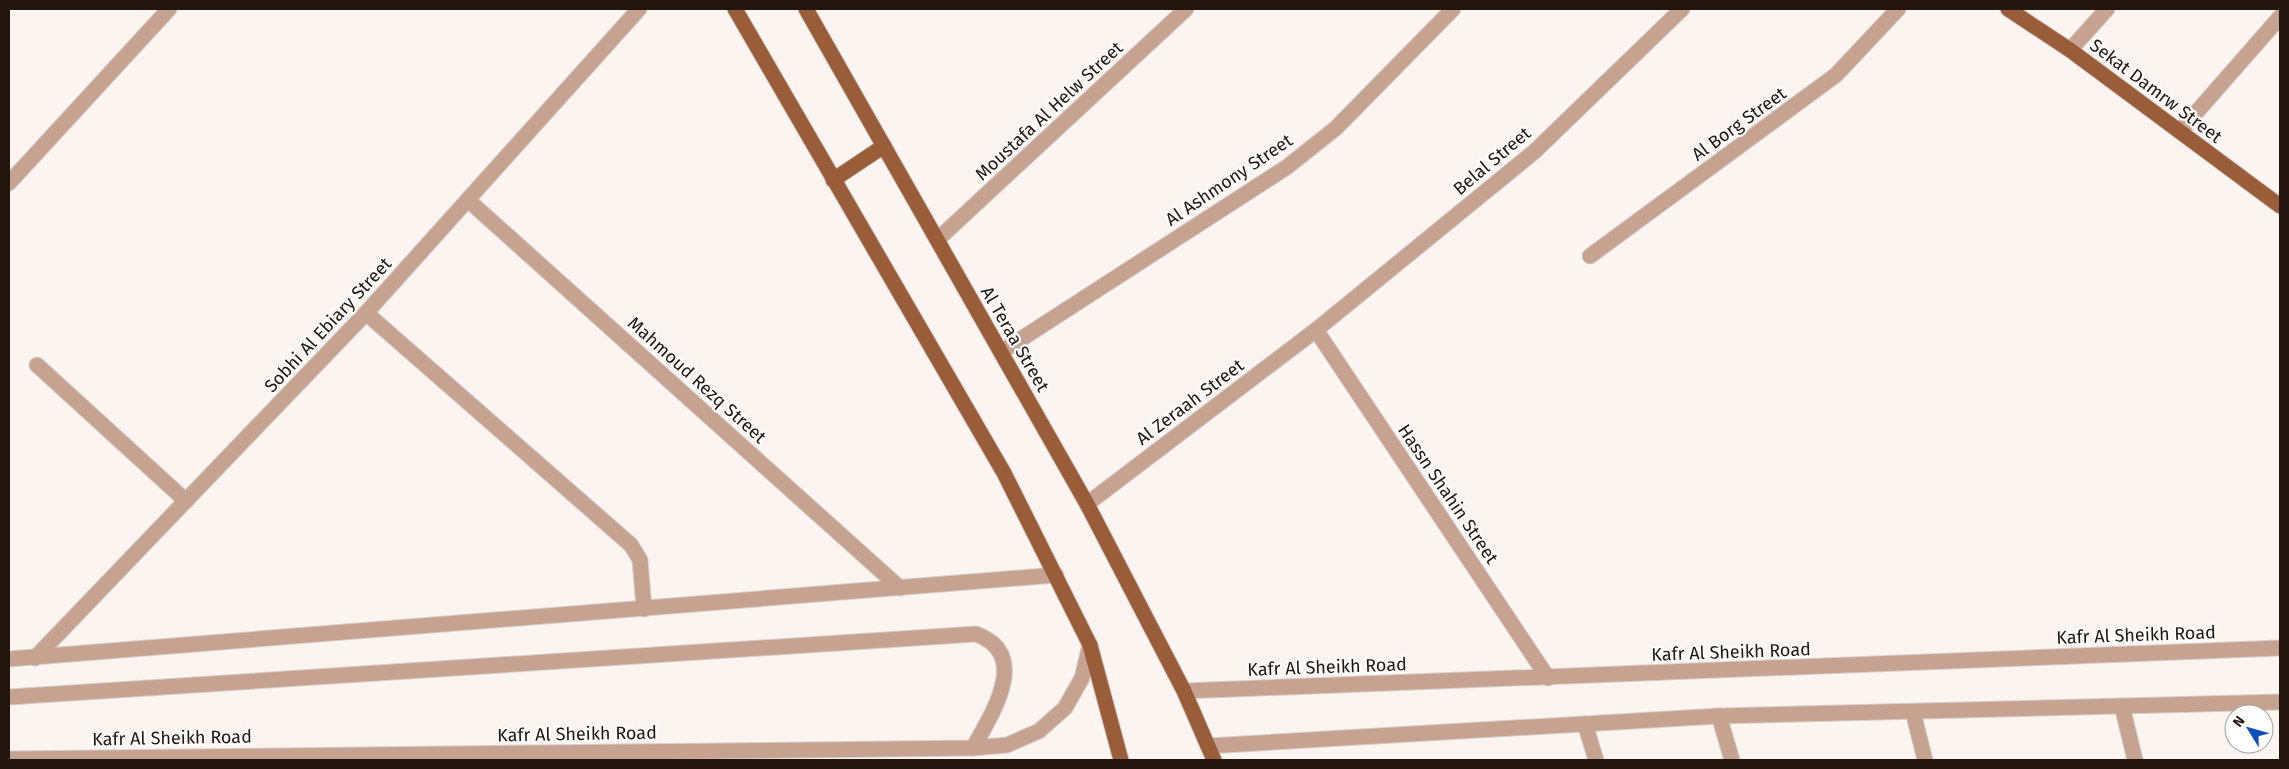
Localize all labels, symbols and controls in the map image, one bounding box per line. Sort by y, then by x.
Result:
street label: Sekat Damrw Street [2086,34,2227,148]
street label: Moustafa Al Helw Street [971,36,1128,185]
street label: Al Borg Street [1687,82,1791,166]
street label: Belal Street [1449,122,1536,200]
street label: Al Ashmony Street [1161,129,1297,231]
street label: Sobhi Al Ebiary Street [260,253,397,397]
street label: Al Teraa Street [976,282,1054,396]
street label: Mahmoud Rezq Street [623,312,771,448]
street label: Al Zeraah Street [1132,354,1249,450]
street label: Hassn Shahin Street [1393,420,1503,568]
street label: Kafr Al Sheikh Road [2056,621,2216,649]
street label: Kafr Al Sheikh Road [1651,638,1811,666]
street label: Kafr Al Sheikh Road [1247,653,1407,681]
north arrow [2224,704,2274,754]
text: N [2229,713,2249,730]
street label: Kafr Al Sheikh Road [497,722,657,746]
street label: Kafr Al Sheikh Road [92,726,252,750]

